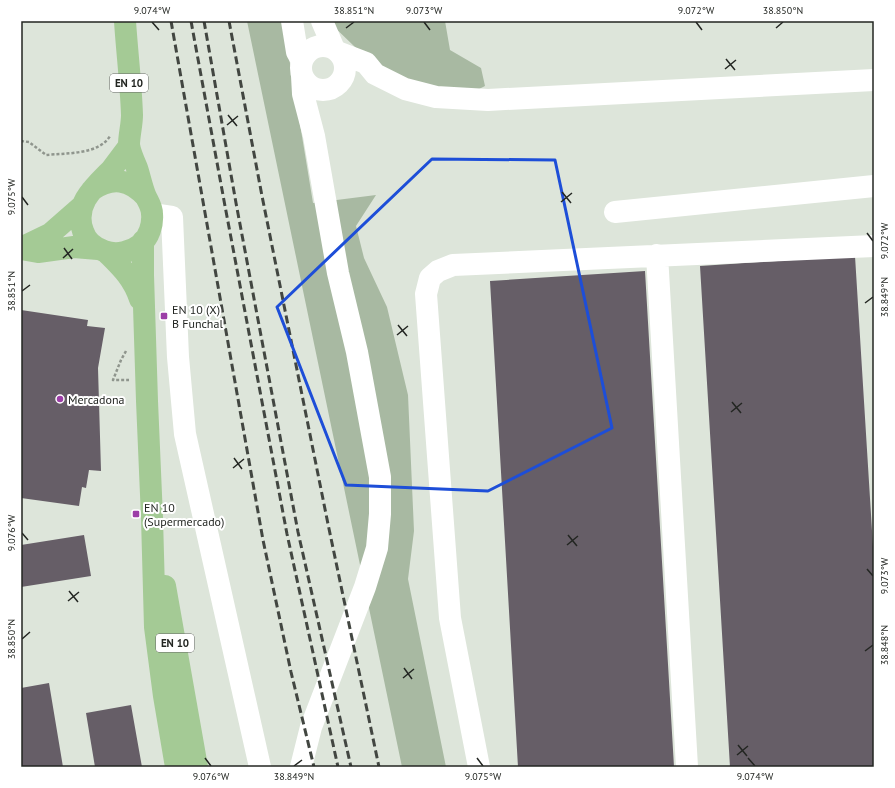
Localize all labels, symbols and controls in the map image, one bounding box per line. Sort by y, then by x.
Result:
text: 9.074°W [134,4,171,17]
text: 38.851°N [334,4,374,17]
text: 9.073°W [406,4,443,17]
text: 9.072°W [678,4,715,17]
text: 38.850°N [763,4,803,17]
road number: EN 10 [110,74,148,92]
text: 9.075°W [5,178,18,215]
text: 9.072°W [878,222,891,259]
text: 38.851°N [5,271,18,311]
text: 38.849°N [878,277,891,317]
place label: EN 10 (X) B Funchal [172,302,223,331]
marker: EN 10 (X) B Funchal [159,311,169,321]
place label: Mercadona [68,392,124,407]
marker: Mercadona [55,394,65,404]
place label: EN 10 (Supermercado) [144,500,224,529]
marker: EN 10 (Supermercado) [131,509,141,519]
text: 9.076°W [5,514,18,551]
text: 9.073°W [878,557,891,594]
text: 38.850°N [5,619,18,659]
text: 38.848°N [878,625,891,665]
road number: EN 10 [156,634,194,652]
text: 9.076°W [193,770,230,783]
text: 38.849°N [274,770,314,783]
text: 9.075°W [465,770,502,783]
text: 9.074°W [737,770,774,783]

